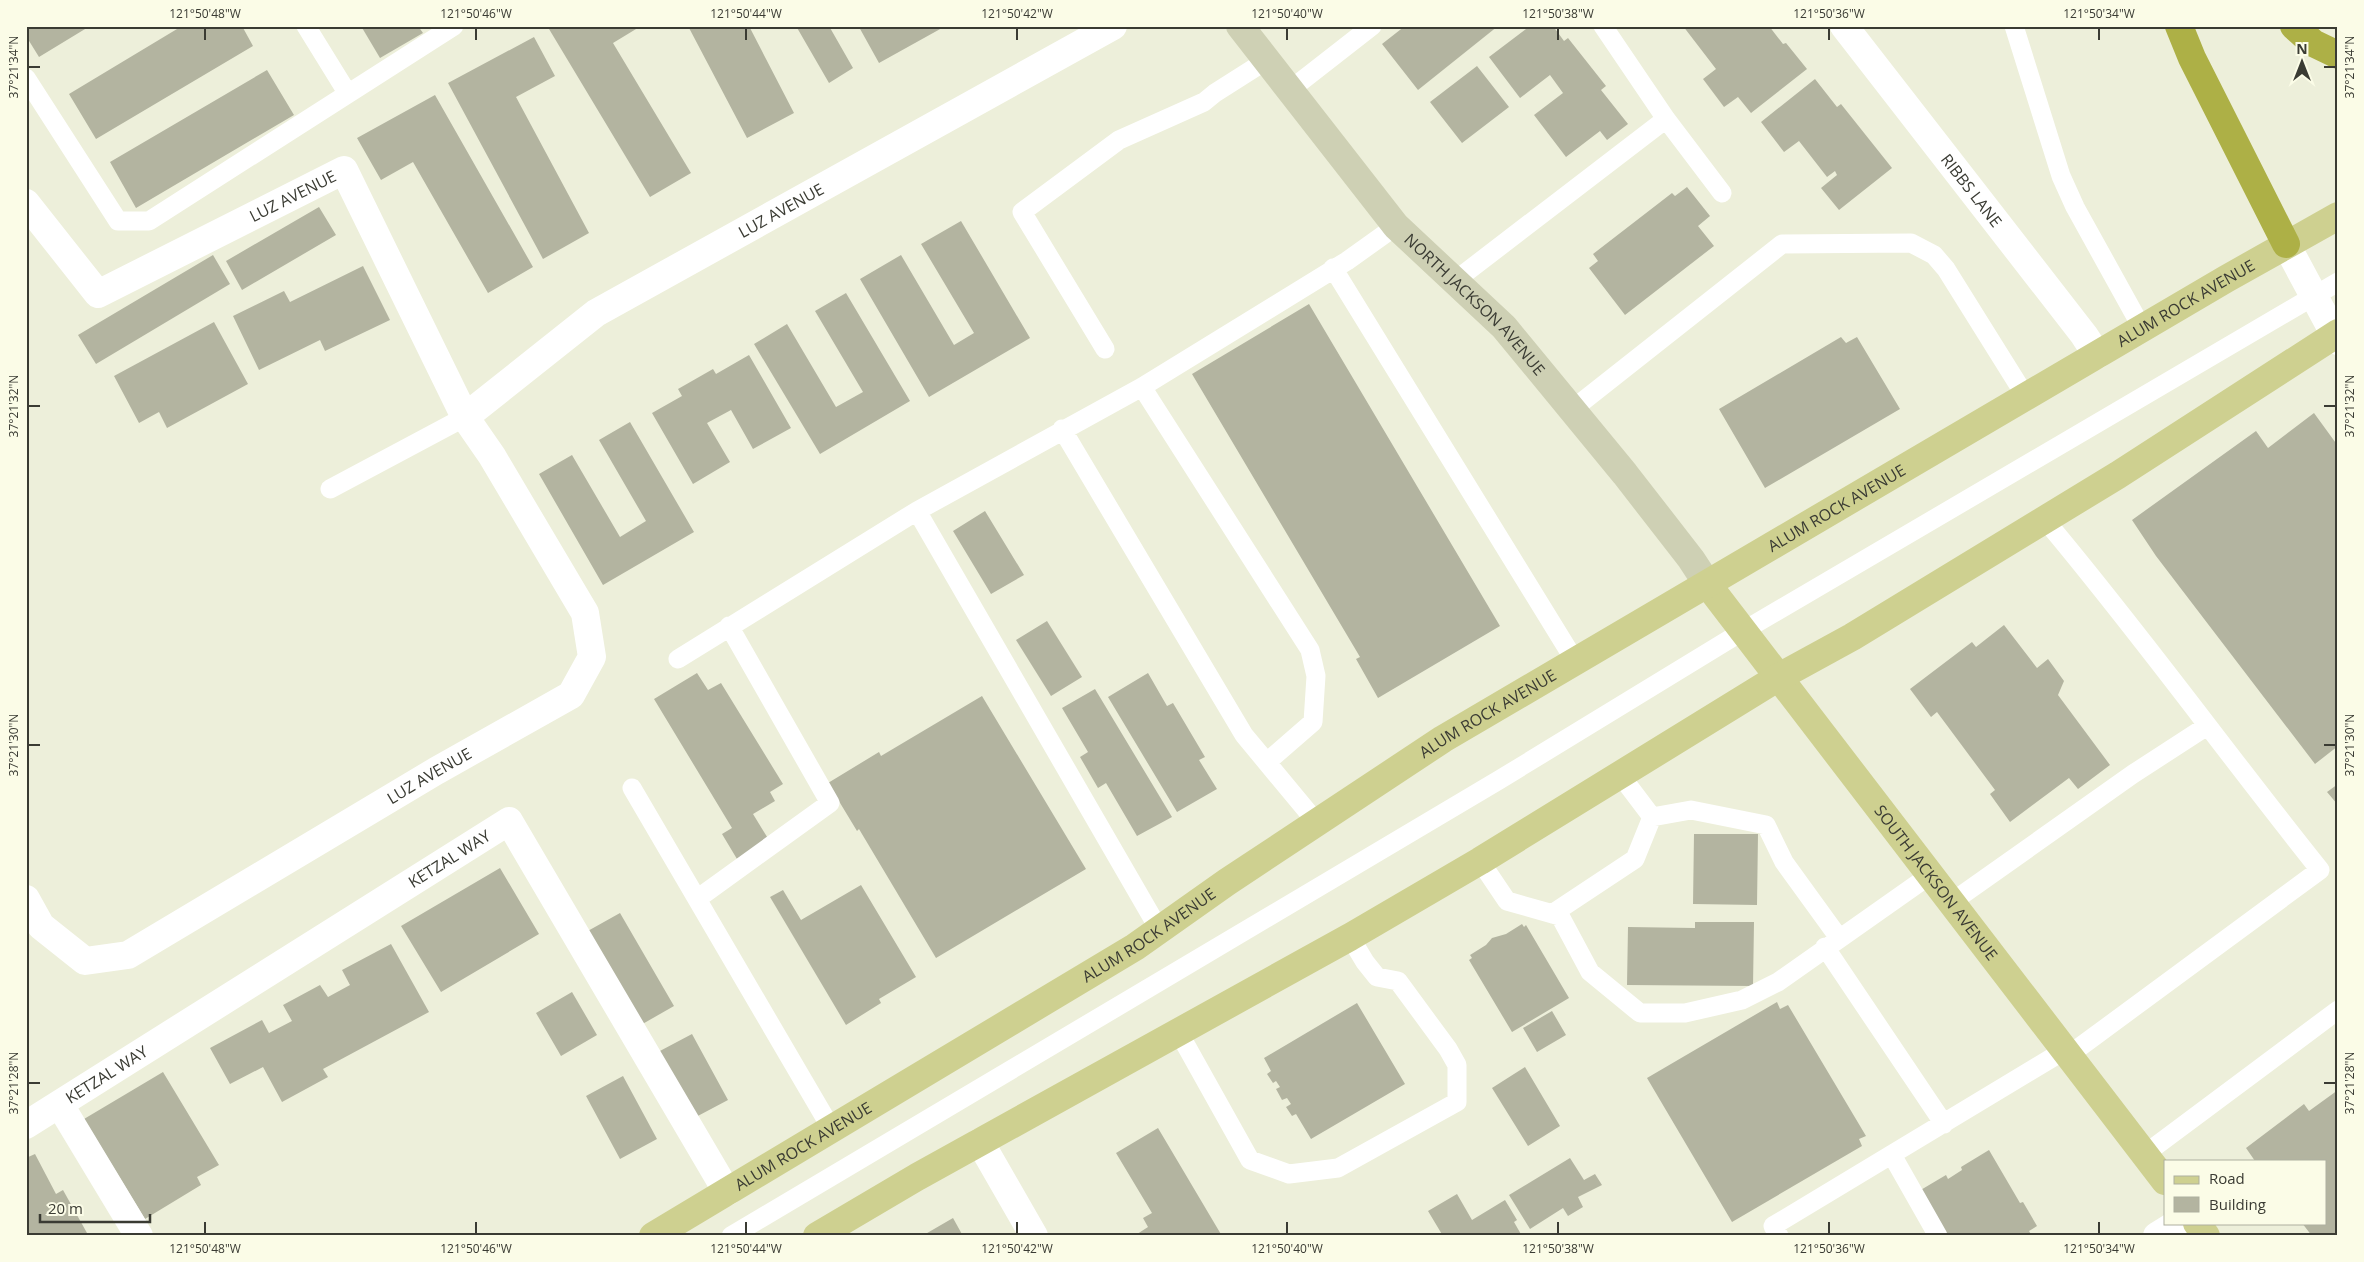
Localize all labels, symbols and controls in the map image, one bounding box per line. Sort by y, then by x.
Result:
text: 121°50'48"W [169,5,241,22]
text: 121°50'46"W [440,5,512,22]
text: 121°50'44"W [710,5,782,22]
text: 121°50'42"W [981,5,1053,22]
text: 121°50'40"W [1251,5,1323,22]
text: 121°50'38"W [1522,5,1594,22]
text: 121°50'36"W [1793,5,1865,22]
text: 121°50'34"W [2063,5,2135,22]
text: 37°21'34"N [5,36,22,98]
text: 37°21'34"N [2341,36,2358,98]
north arrow [2276,38,2326,88]
text: N [2296,39,2308,58]
street label: RIBBS LANE [1936,149,2007,232]
street label: LUZ AVENUE [245,165,340,227]
street label: LUZ AVENUE [734,178,828,243]
street label: NORTH JACKSON AVENUE [1400,228,1550,380]
street label: ALUM ROCK AVENUE [2113,254,2259,352]
text: 37°21'32"N [5,375,22,437]
text: 37°21'32"N [2341,375,2358,437]
street label: ALUM ROCK AVENUE [1764,459,1909,557]
street label: ALUM ROCK AVENUE [1415,664,1560,763]
text: 37°21'30"N [5,714,22,776]
text: 37°21'30"N [2341,714,2358,776]
street label: LUZ AVENUE [383,742,475,809]
street label: SOUTH JACKSON AVENUE [1869,800,2003,965]
street label: KETZAL WAY [404,825,494,893]
street label: ALUM ROCK AVENUE [1078,883,1220,987]
street label: KETZAL WAY [61,1040,152,1109]
text: 37°21'28"N [5,1052,22,1114]
text: 37°21'28"N [2341,1052,2358,1114]
street label: ALUM ROCK AVENUE [730,1096,876,1196]
legend [2164,1160,2326,1224]
text: Road [2209,1168,2245,1188]
scale bar [40,1192,150,1224]
text: Building [2209,1194,2266,1214]
text: 20 m [48,1198,83,1218]
text: 121°50'48"W [169,1240,241,1257]
text: 121°50'46"W [440,1240,512,1257]
text: 121°50'44"W [710,1240,782,1257]
text: 121°50'42"W [981,1240,1053,1257]
text: 121°50'40"W [1251,1240,1323,1257]
text: 121°50'38"W [1522,1240,1594,1257]
text: 121°50'36"W [1793,1240,1865,1257]
text: 121°50'34"W [2063,1240,2135,1257]

